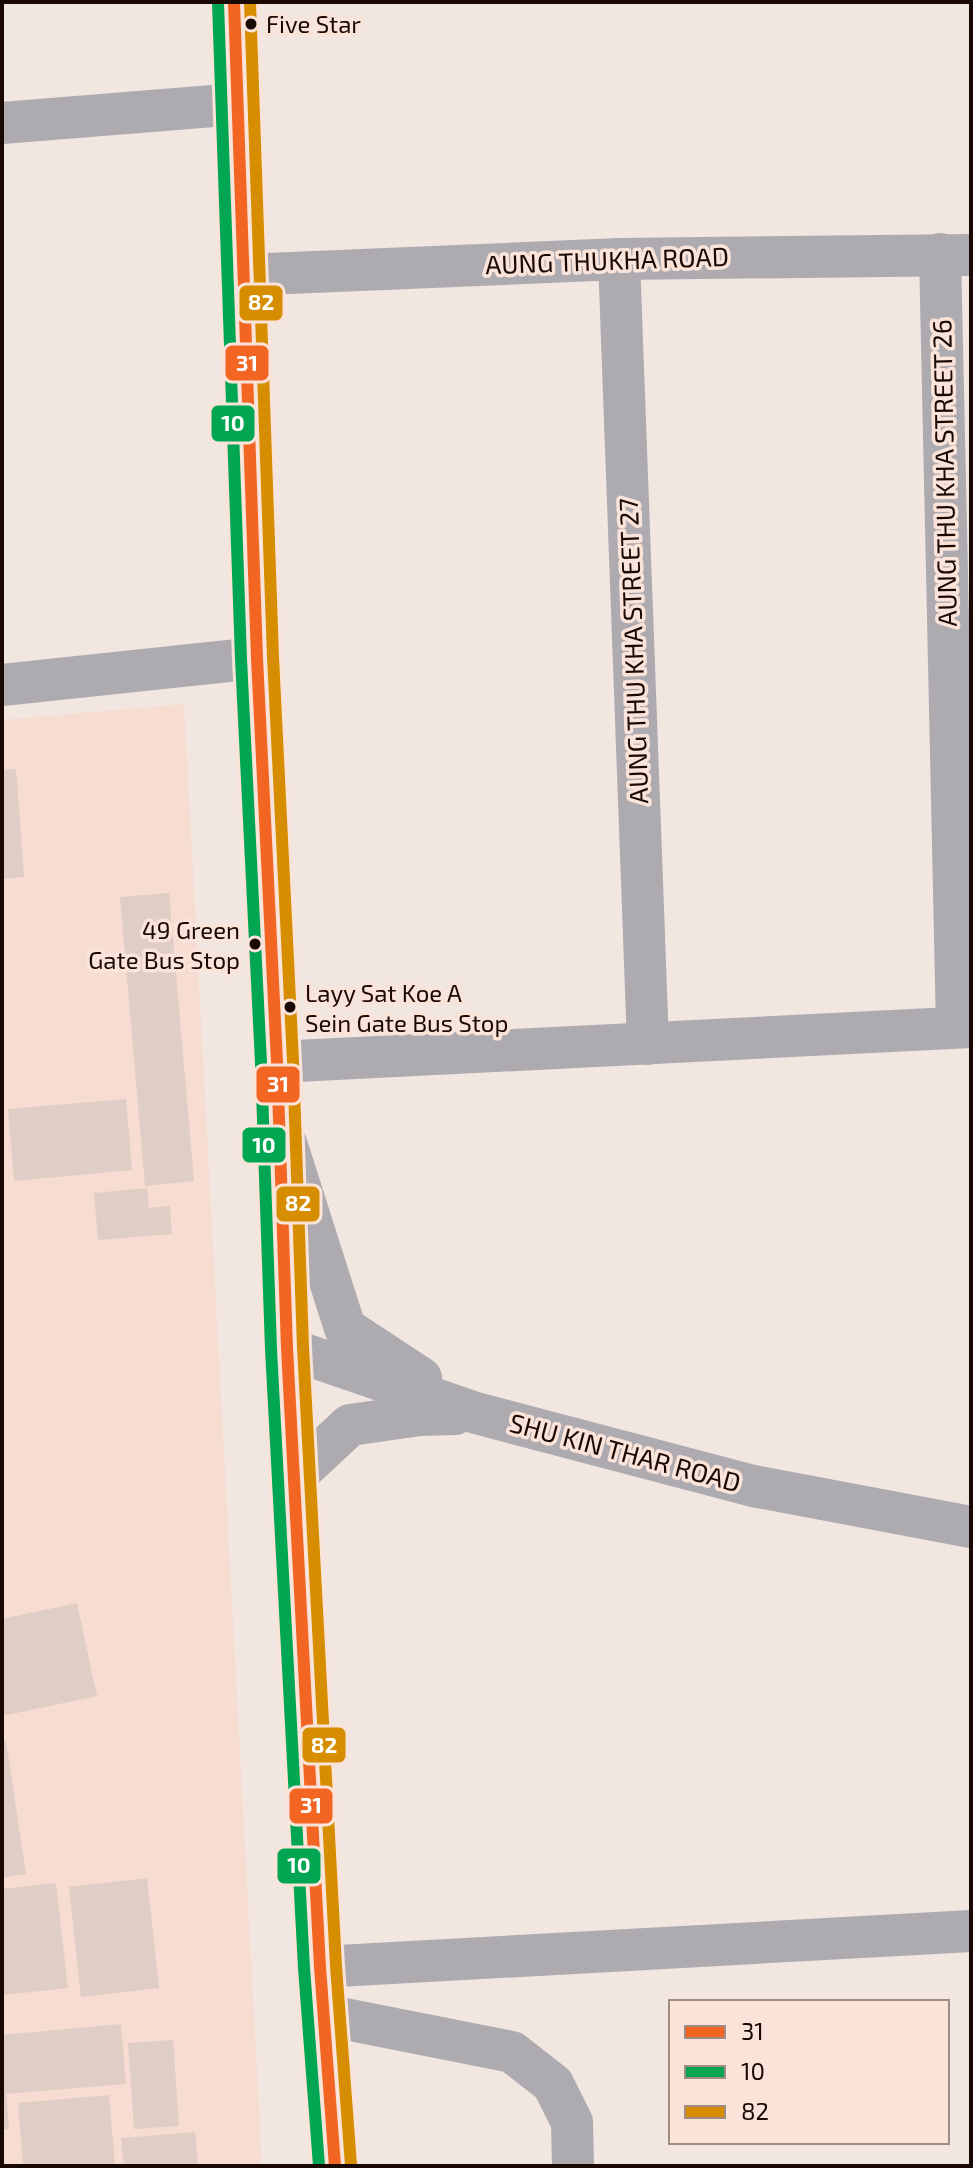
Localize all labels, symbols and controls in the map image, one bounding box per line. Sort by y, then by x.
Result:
place label: Five Star [266,9,361,38]
marker: Five Star [243,16,259,32]
street label: AUNG THUKHA ROAD [485,240,729,279]
line badge: 82 [238,284,284,322]
text: 82 [248,288,274,314]
street label: AUNG THU KHA STREET 26 [925,319,962,627]
line badge: 31 [224,344,270,382]
text: 31 [236,349,258,375]
line badge: 10 [210,404,256,443]
text: 10 [221,409,245,435]
street label: AUNG THU KHA STREET 27 [612,498,653,805]
place label: 49 Green Gate Bus Stop [88,915,240,974]
marker: 49 Green Gate Bus Stop [247,936,263,952]
place label: Layy Sat Koe A Sein Gate Bus Stop [305,978,508,1037]
marker: Layy Sat Koe A Sein Gate Bus Stop [282,999,298,1015]
line badge: 31 [255,1065,301,1104]
text: 31 [267,1070,289,1096]
line badge: 10 [241,1126,287,1164]
text: 10 [252,1131,276,1157]
line badge: 82 [275,1185,321,1223]
text: 82 [285,1189,311,1215]
street label: SHU KIN THAR ROAD [506,1406,744,1497]
line badge: 82 [301,1726,347,1764]
text: 82 [311,1731,337,1757]
line badge: 31 [288,1787,334,1825]
text: 31 [300,1791,322,1817]
line badge: 10 [276,1847,322,1885]
text: 10 [287,1851,311,1877]
legend [669,2000,949,2144]
text: 31 [741,2016,764,2045]
text: 10 [741,2056,765,2085]
text: 82 [741,2096,769,2125]

